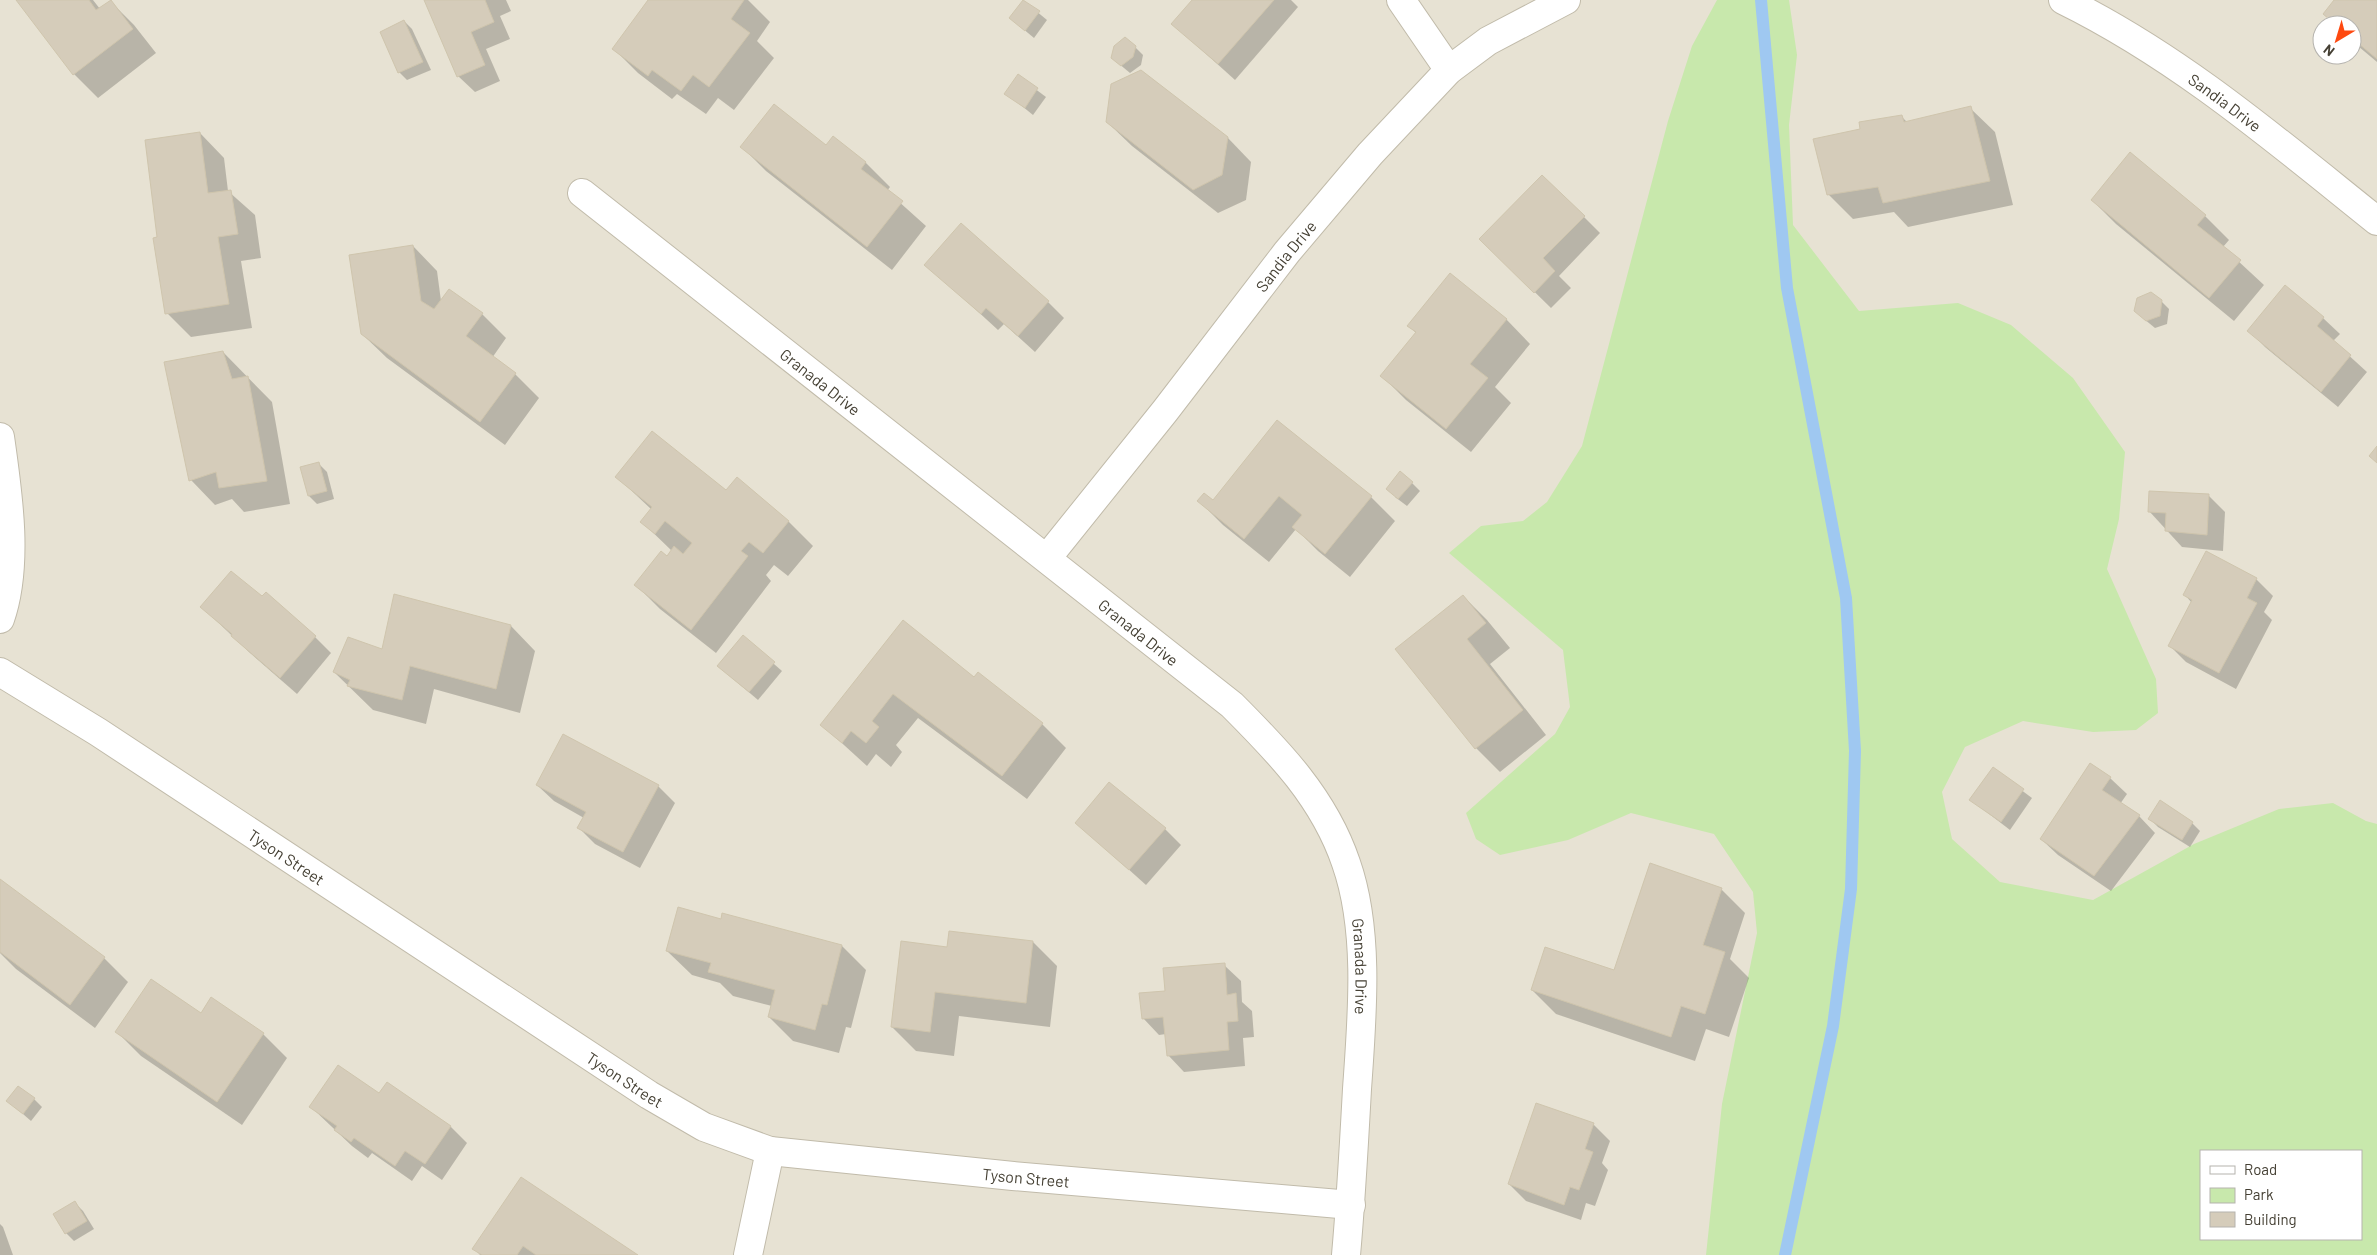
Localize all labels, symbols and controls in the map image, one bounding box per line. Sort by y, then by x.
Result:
north arrow [2312,15,2362,65]
text: N [2320,41,2338,60]
street label: Sandia Drive [2185,69,2266,135]
street label: Sandia Drive [1251,216,1319,295]
street label: Granada Drive [777,344,865,418]
street label: Granada Drive [1095,594,1183,669]
street label: Tyson Street [245,824,329,888]
street label: Granada Drive [1349,917,1372,1015]
street label: Tyson Street [583,1047,667,1111]
legend [2200,1150,2362,1240]
text: Road [2244,1160,2277,1178]
street label: Tyson Street [982,1163,1070,1190]
text: Park [2244,1185,2274,1203]
text: Building [2244,1210,2297,1228]

